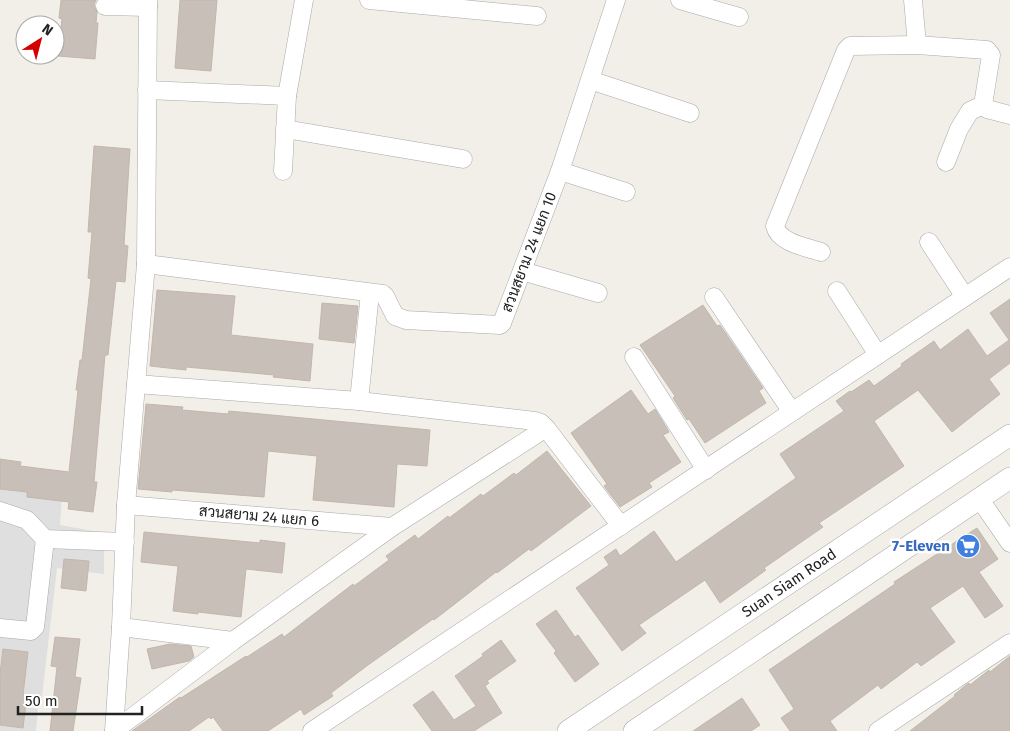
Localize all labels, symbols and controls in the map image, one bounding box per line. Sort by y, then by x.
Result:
north arrow [15,15,65,65]
text: N [39,20,56,39]
street label: สวนสยาม 24 แยก 10 [498,189,560,315]
street label: สวนสยาม 24 แยก 6 [198,502,320,530]
supermarket icon: 7-Eleven [955,533,981,559]
place label: 7-Eleven [892,537,950,555]
street label: Suan Siam Road [738,545,840,621]
scale bar [18,684,141,716]
text: 50 m [25,692,58,710]

